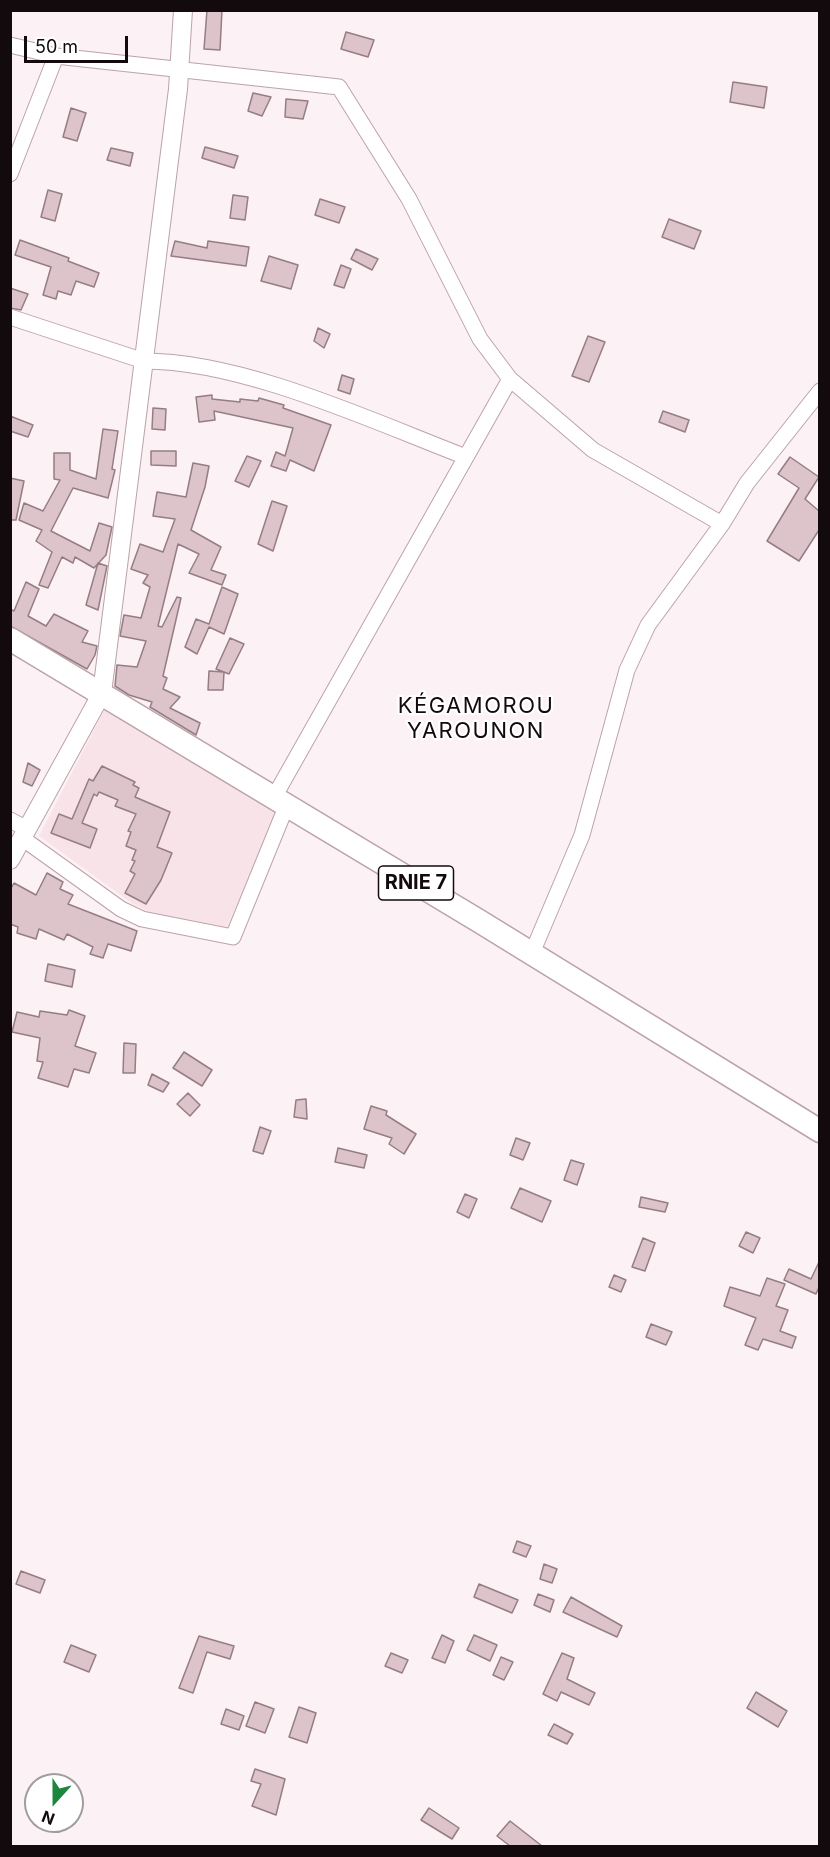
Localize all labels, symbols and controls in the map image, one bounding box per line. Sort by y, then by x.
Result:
scale bar [27,24,130,62]
text: 50 m [35,36,78,57]
district label: KÉGAMOROU YAROUNON [398,693,554,744]
road number: RNIE 7 [378,866,454,900]
north arrow [24,1773,84,1833]
text: N [39,1806,58,1829]

